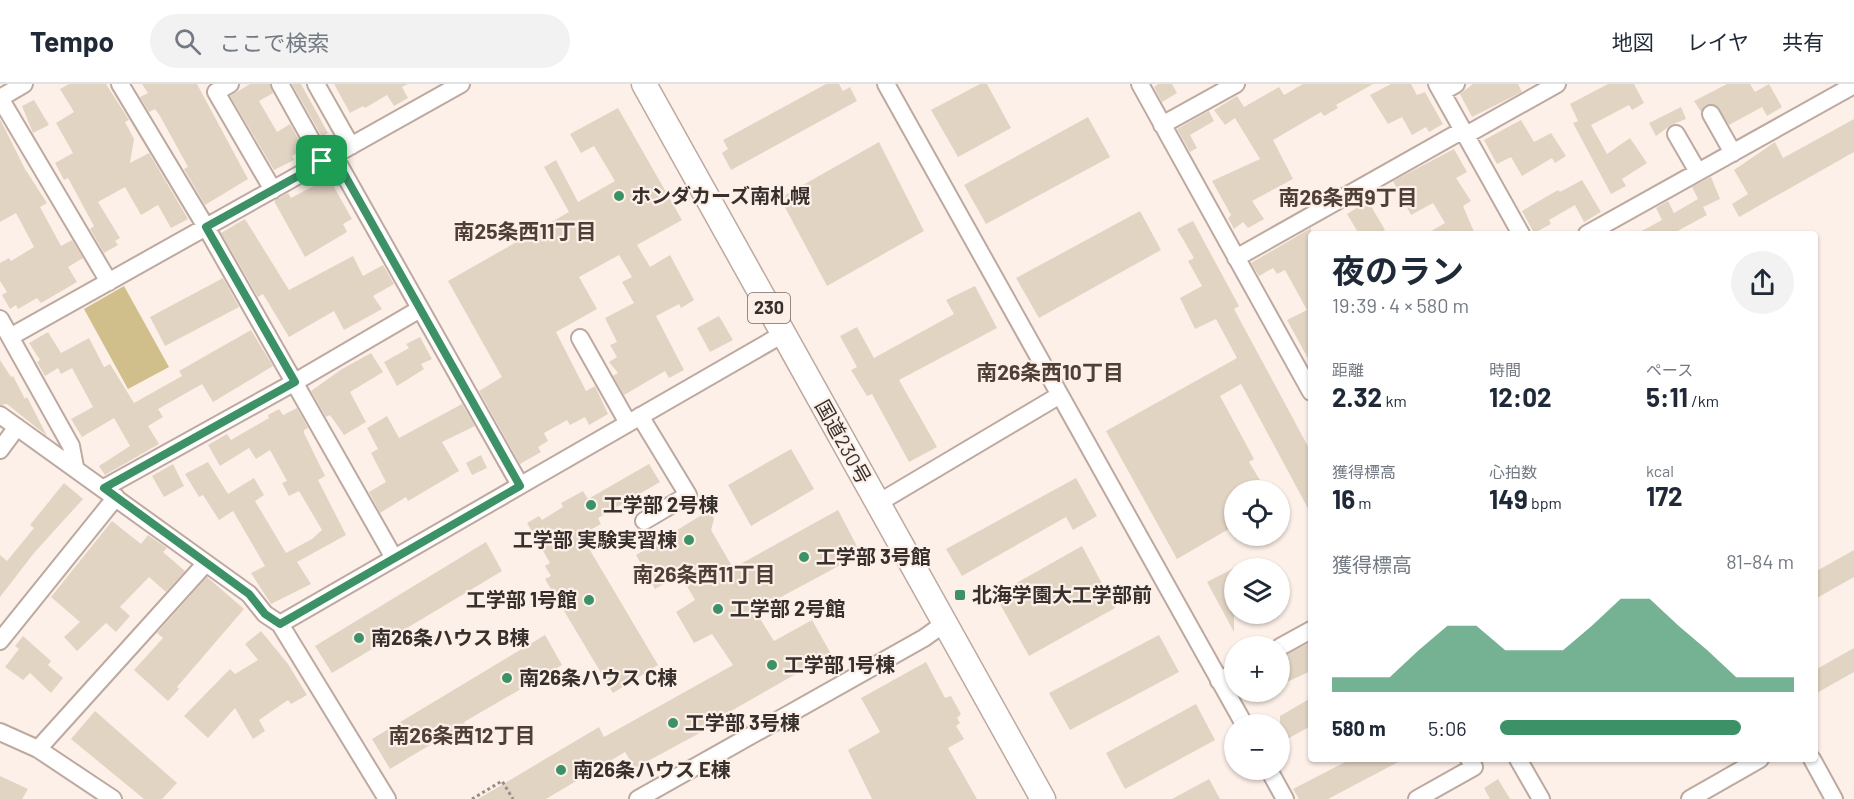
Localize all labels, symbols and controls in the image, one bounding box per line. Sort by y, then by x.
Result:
search box [150,14,570,68]
text: Tempo [30,24,114,58]
icon: search [171,25,204,58]
text: ここで検索 [219,29,329,55]
text: 地図 [1612,29,1654,54]
text: レイヤ [1687,29,1749,54]
text: 共有 [1782,29,1824,54]
pin [296,135,347,186]
icon: arrive [305,144,338,177]
place label: ホンダカーズ南札幌 [631,183,810,207]
district label: 南26条西9丁目 [1278,184,1418,209]
marker: ホンダカーズ南札幌 [612,189,626,203]
district label: 南25条西11丁目 [453,218,597,243]
text: 夜のラン [1332,250,1464,290]
button: share [1731,251,1794,314]
road number: 230 [748,293,790,323]
text: 19:39 · 4 × 580 m [1332,293,1469,317]
district label: 南26条西10丁目 [976,359,1124,384]
text: 距離 [1332,360,1364,379]
text: 時間 [1489,360,1521,379]
text: ペース [1646,360,1693,379]
text: 2.32 [1332,381,1382,412]
text: 12:02 [1489,381,1552,412]
text: 5:11 [1646,381,1688,412]
text: km [1382,391,1407,410]
text: /km [1688,391,1719,410]
street label: 国道230号 [811,395,877,488]
text: kcal [1646,461,1674,480]
text: 獲得標高 [1332,462,1396,481]
text: 心拍数 [1489,462,1537,481]
map controls [1224,480,1290,780]
button: locate [1224,480,1290,546]
text: 172 [1646,480,1683,511]
text: 16 [1332,483,1355,514]
text: 149 [1489,483,1528,514]
place label: 工学部 2号棟 [603,492,718,516]
text: m [1355,493,1372,512]
text: bpm [1528,493,1562,512]
marker: 工学部 2号棟 [584,498,598,512]
place label: 工学部 実験実習棟 [513,527,677,551]
marker: 工学部 実験実習棟 [682,533,696,547]
place label: 工学部 3号館 [816,544,931,568]
text: 81–84 m [1726,549,1794,573]
marker: 工学部 3号館 [797,550,811,564]
text: 獲得標高 [1332,552,1412,576]
button: layers [1224,558,1290,624]
district label: 南26条西11丁目 [632,561,776,586]
place label: 北海学園大工学部前 [972,582,1152,606]
place label: 工学部 1号館 [466,587,577,611]
marker: 北海学園大工学部前 [953,588,967,602]
marker: 工学部 1号館 [582,593,596,607]
place label: 工学部 2号館 [730,596,845,620]
marker: 工学部 2号館 [711,602,725,616]
place label: 南26条ハウス B棟 [371,625,529,649]
marker: 南26条ハウス B棟 [352,631,366,645]
button: + [1224,636,1290,702]
place label: 工学部 1号棟 [784,652,895,676]
marker: 工学部 1号棟 [765,658,779,672]
place label: 南26条ハウス C棟 [519,665,677,689]
marker: 南26条ハウス C棟 [500,671,514,685]
place label: 工学部 3号棟 [685,710,800,734]
button: − [1224,714,1290,780]
marker: 工学部 3号棟 [666,716,680,730]
text: 580 m [1332,716,1386,740]
text: 5:06 [1428,716,1467,740]
district label: 南26条西12丁目 [388,722,536,747]
place label: 南26条ハウス E棟 [573,757,731,781]
marker: 南26条ハウス E棟 [554,763,568,777]

